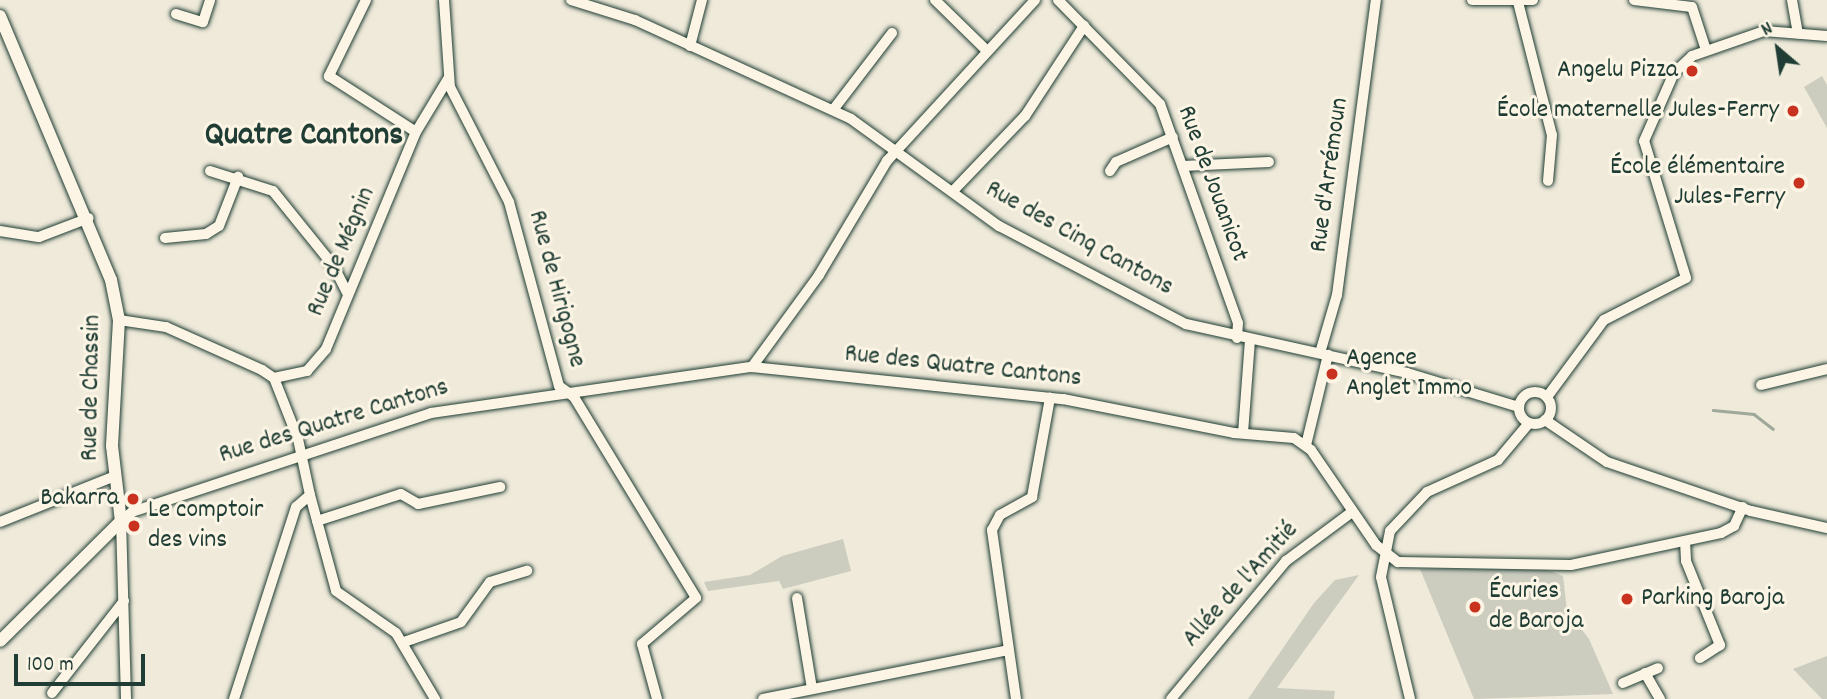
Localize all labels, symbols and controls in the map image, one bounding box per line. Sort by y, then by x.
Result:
north arrow [1743,14,1813,84]
text: N [1757,16,1778,44]
place label: Angelu Pizza [1557,55,1678,87]
marker: Angelu Pizza [1684,63,1700,79]
place label: École maternelle Jules-Ferry [1497,95,1779,127]
street label: Rue d'Arrémoun [1304,96,1356,254]
street label: Rue de Jouanicot [1169,102,1255,266]
marker: École maternelle Jules-Ferry [1785,103,1801,119]
district label: Quatre Cantons [205,117,403,157]
place label: École élémentaire Jules-Ferry [1610,152,1785,214]
street label: Rue des Cinq Cantons [980,174,1178,304]
marker: École élémentaire Jules-Ferry [1791,175,1807,191]
street label: Rue de Mégnin [301,183,383,321]
street label: Rue de Hirigogne [520,207,592,371]
street label: Rue de Chassin [75,315,109,461]
street label: Rue des Quatre Cantons [843,339,1083,395]
place label: Agence Anglet Immo [1346,343,1472,404]
marker: Agence Anglet Immo [1324,366,1340,382]
street label: Rue des Quatre Cantons [216,372,452,472]
place label: Bakarra [40,483,119,515]
marker: Bakarra [125,491,141,507]
place label: Le comptoir des vins [148,495,263,556]
street label: Allée de l'Amitié [1176,516,1306,654]
marker: Le comptoir des vins [126,518,142,534]
place label: Écuries de Baroja [1489,576,1583,638]
place label: Parking Baroja [1641,583,1784,615]
marker: Parking Baroja [1619,591,1635,607]
marker: Écuries de Baroja [1467,599,1483,615]
scale bar [18,640,149,684]
text: 100 m [27,651,74,681]

